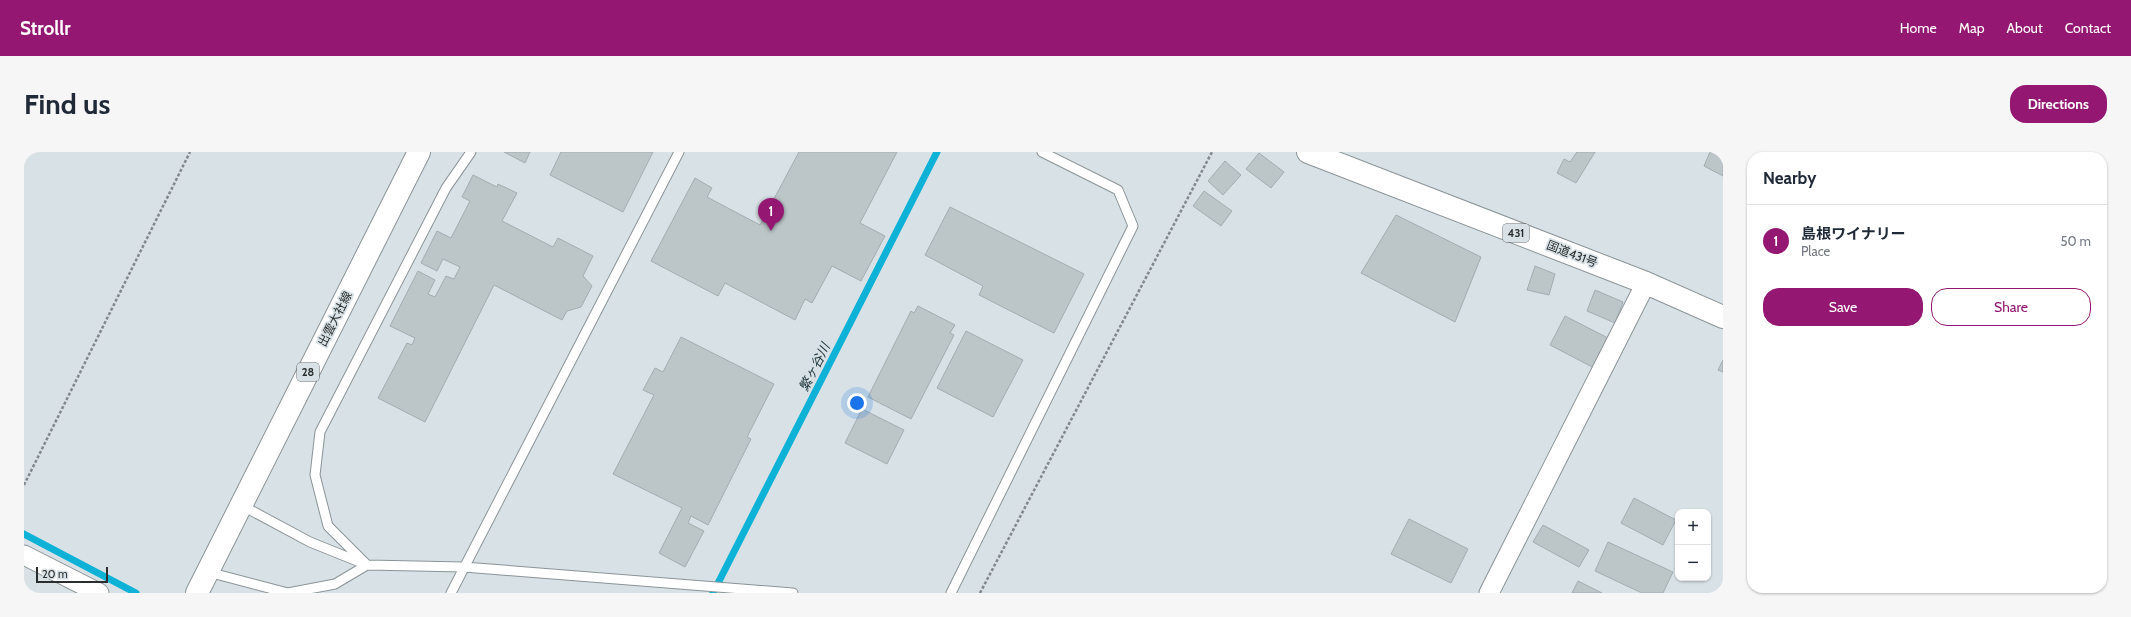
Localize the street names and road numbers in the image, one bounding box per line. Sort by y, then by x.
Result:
road number: 431 [1503,224,1529,242]
street label: 国道431号 [1545,237,1600,270]
street label: 出雲大社線 [314,289,355,349]
road number: 28 [297,363,319,381]

